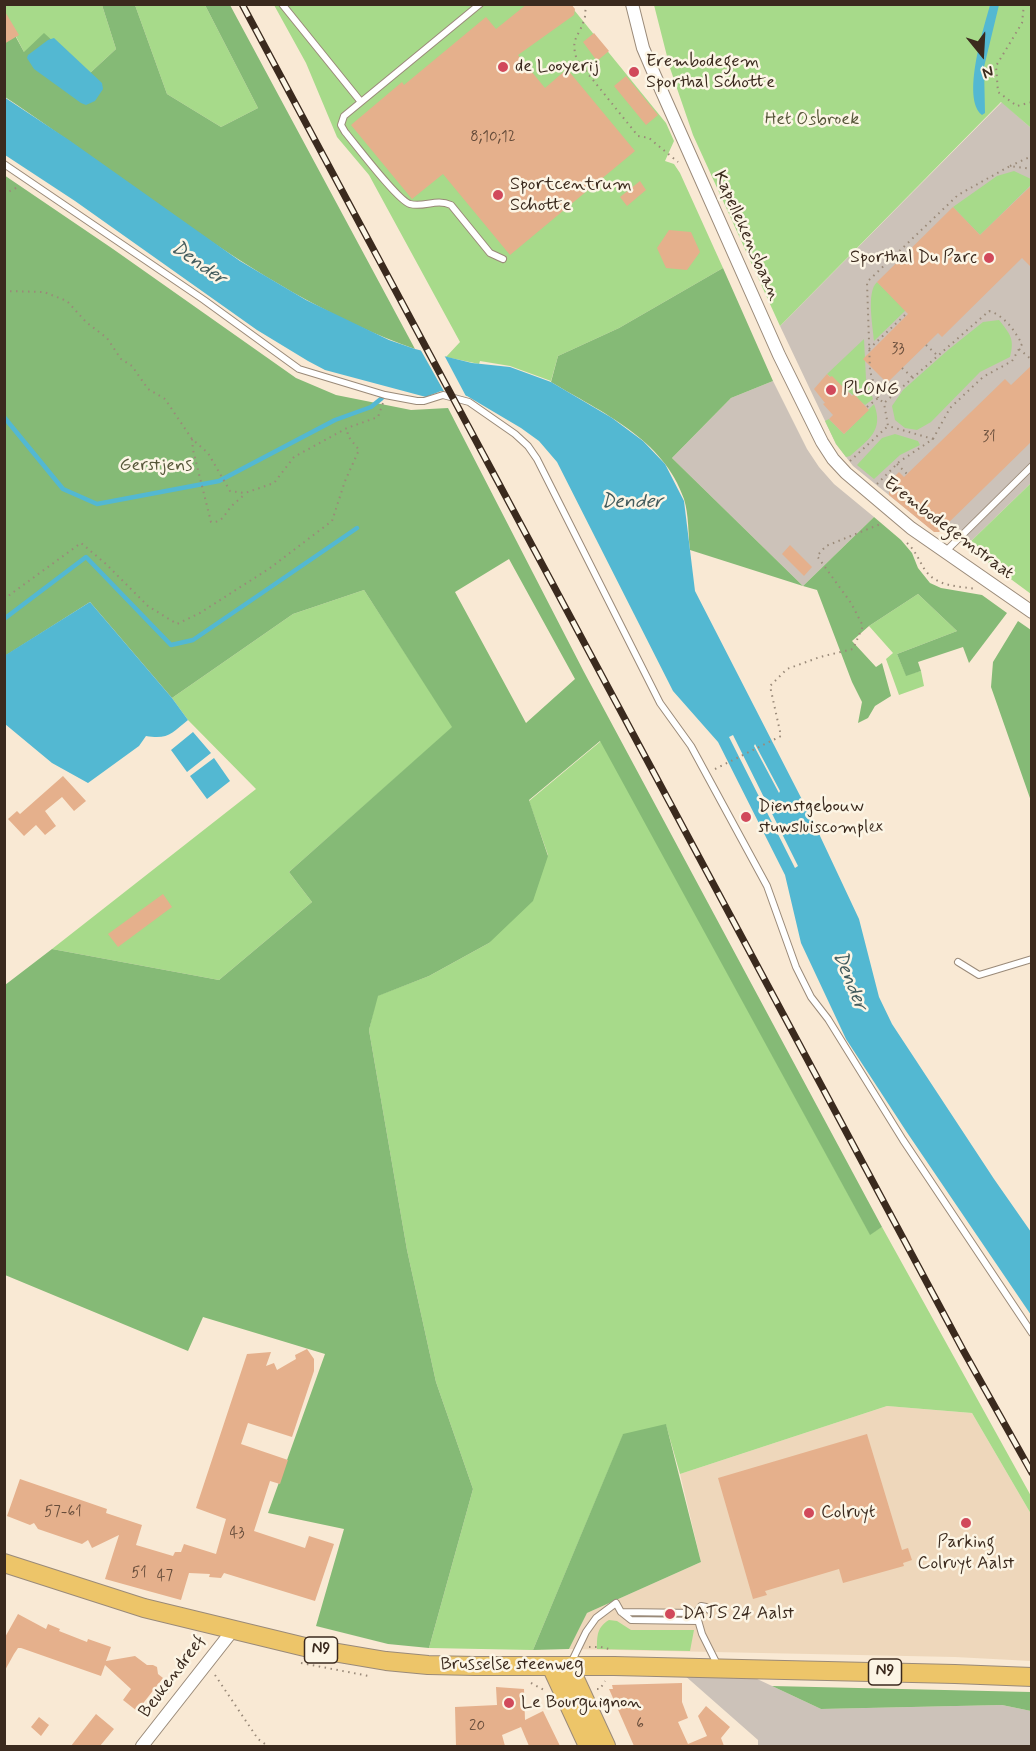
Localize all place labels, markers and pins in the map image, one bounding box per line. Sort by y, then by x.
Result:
place label: Erembodegem Sporthal Schotte [646,51,775,94]
place label: de Looyerij [515,56,599,78]
marker: de Looyerij [496,60,510,74]
marker: Erembodegem Sporthal Schotte [627,65,641,79]
place label: Sportcentrum Schotte [510,174,632,216]
marker: Sportcentrum Schotte [491,188,505,202]
place label: Sporthal Du Parc [850,247,977,269]
marker: Sporthal Du Parc [982,251,996,265]
place label: PLONG [843,379,899,401]
marker: PLONG [824,383,838,397]
place label: Dienstgebouw stuwsluiscomplex [758,796,883,838]
marker: Dienstgebouw stuwsluiscomplex [739,810,753,824]
place label: Colruyt [821,1502,875,1524]
marker: Colruyt [802,1506,816,1520]
marker: Parking Colruyt Aalst [959,1516,973,1530]
place label: Parking Colruyt Aalst [918,1532,1014,1574]
place label: DATS 24 Aalst [682,1603,794,1625]
marker: DATS 24 Aalst [663,1607,677,1621]
place label: Le Bourguignon [521,1692,641,1714]
marker: Le Bourguignon [502,1696,516,1710]

